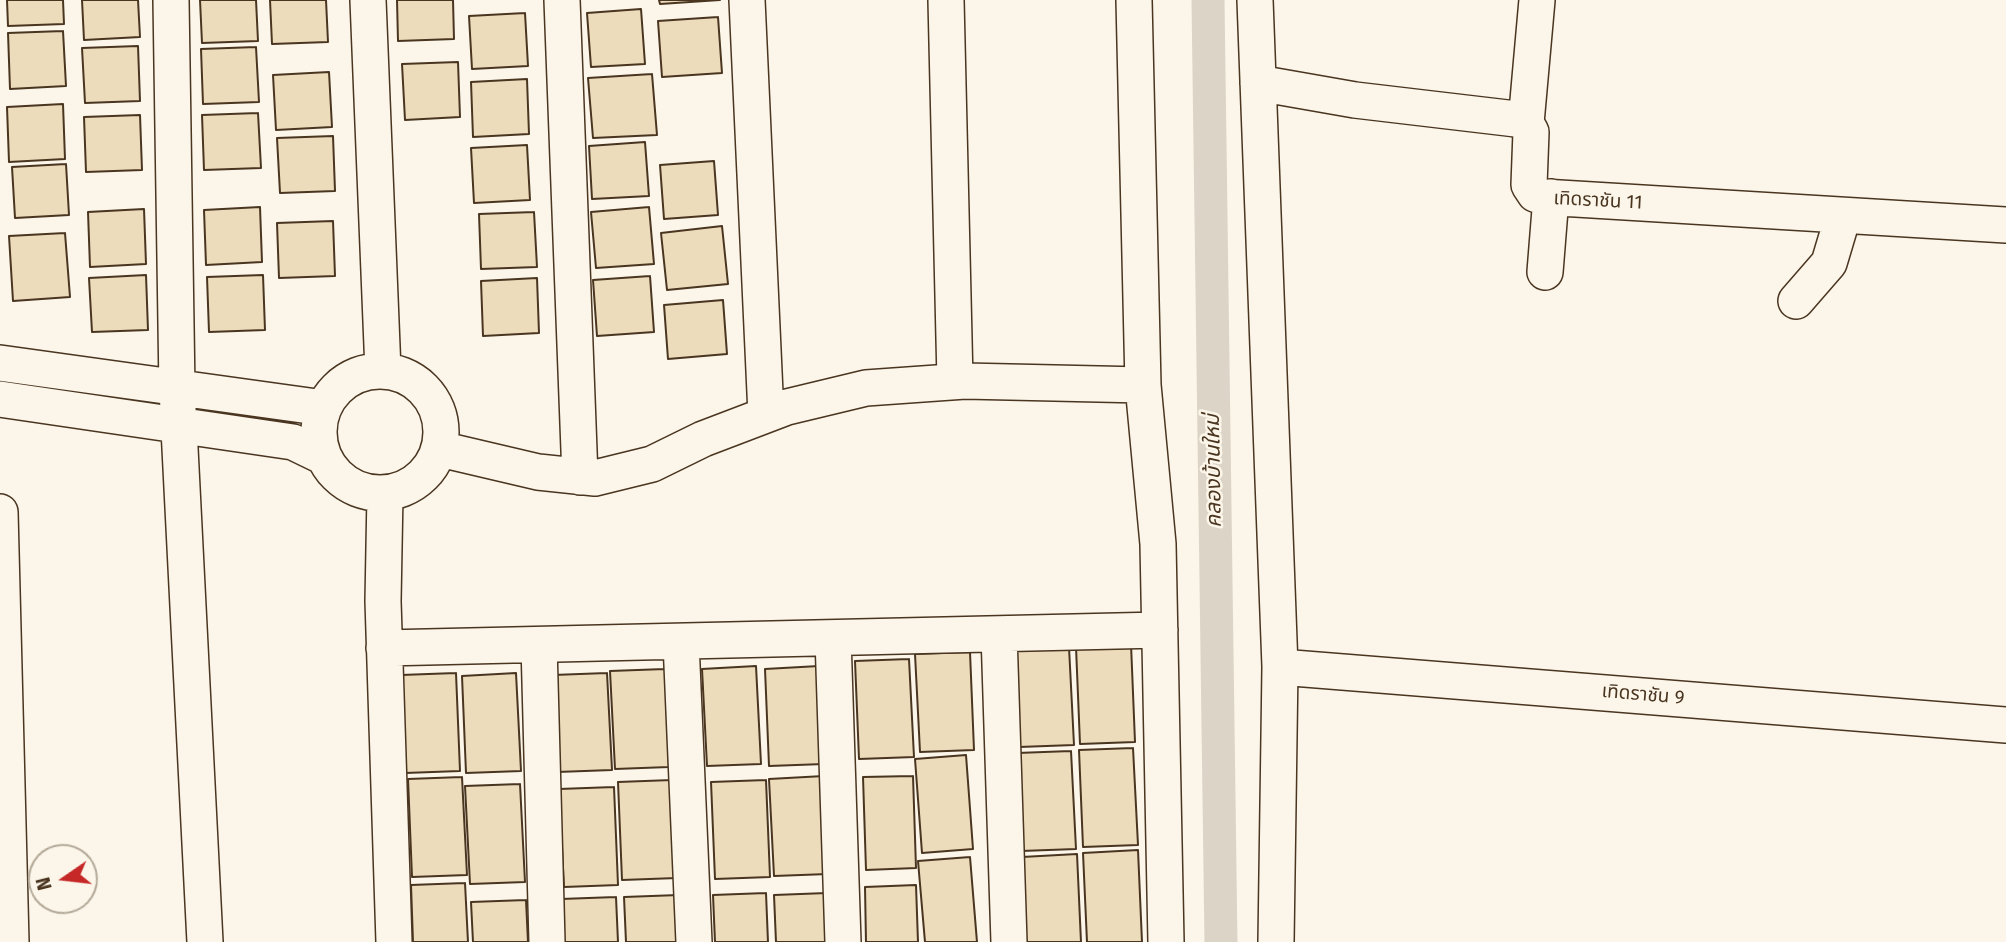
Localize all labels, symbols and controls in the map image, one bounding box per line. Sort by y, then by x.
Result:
street label: เทิดราชัน 11 [1553,187,1643,215]
water label: คลองบ้านใหม่ [1200,414,1228,528]
street label: เทิดราชัน 9 [1601,680,1685,710]
north arrow [28,844,98,914]
text: N [31,875,57,893]

